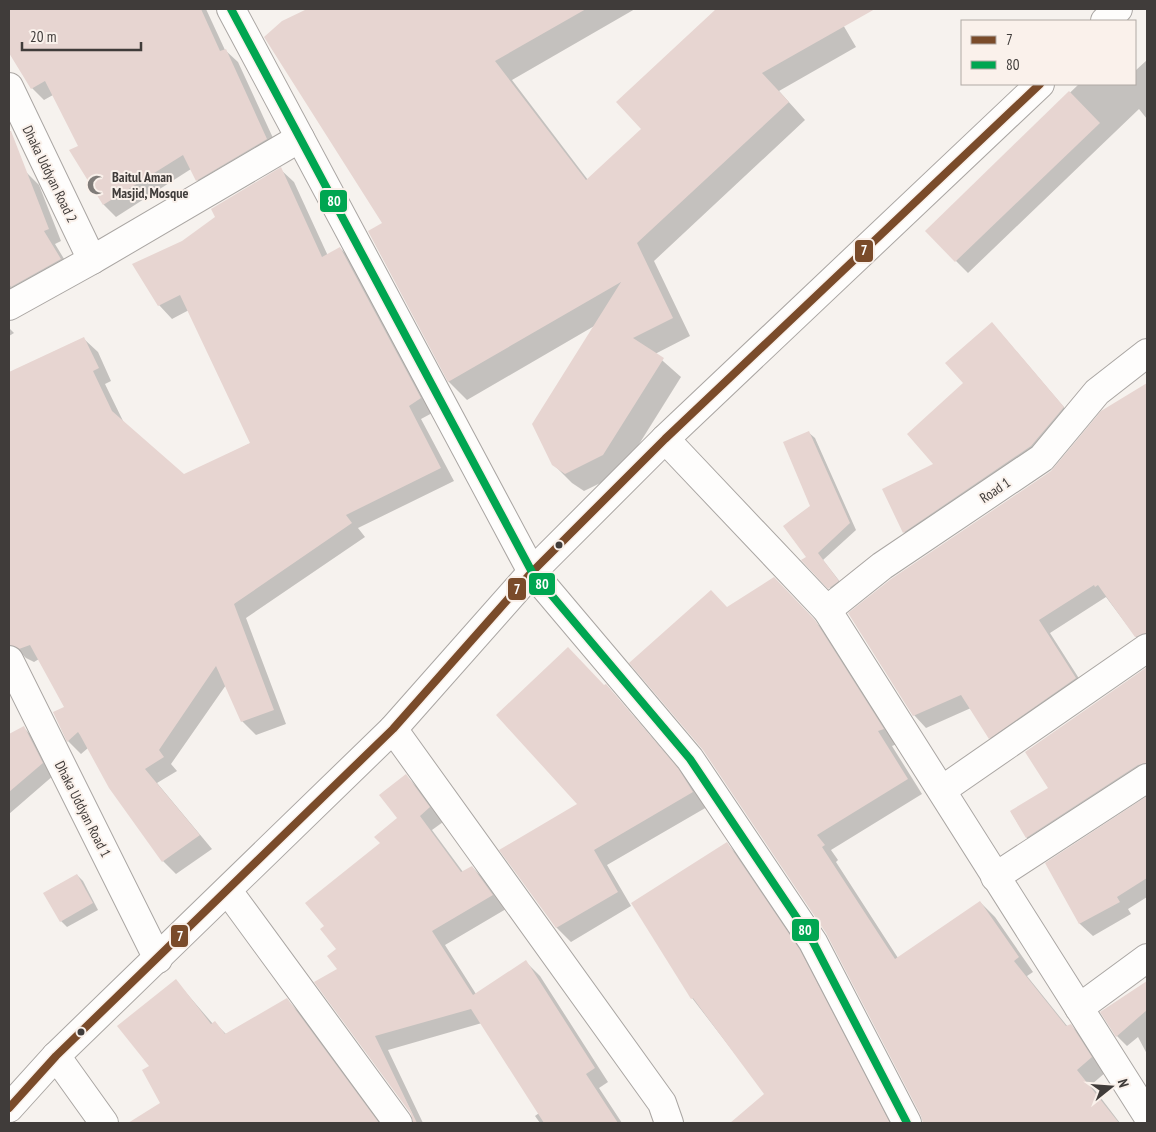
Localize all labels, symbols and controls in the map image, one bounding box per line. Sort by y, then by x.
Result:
scale bar [22,20,141,52]
legend [961,20,1136,85]
text: 20 m [30,27,56,46]
text: 7 [1006,30,1013,49]
text: 80 [1006,55,1020,74]
street label: Dhaka Uddyan Road 2 [19,123,81,225]
place label: Baitul Aman Masjid, Mosque [112,168,188,202]
mosque icon: Baitul Aman Masjid, Mosque [86,174,108,196]
line badge: 80 [319,189,348,213]
text: 80 [327,192,341,210]
line badge: 7 [854,239,874,263]
text: 7 [861,241,868,259]
street label: Road 1 [976,473,1014,507]
unlabelled marker [554,540,564,550]
line badge: 80 [528,572,556,596]
text: 80 [535,575,549,593]
line badge: 7 [507,577,527,601]
text: 7 [514,580,521,598]
street label: Dhaka Uddyan Road 1 [51,758,115,860]
line badge: 80 [791,918,820,942]
text: 80 [798,921,812,939]
line badge: 7 [170,924,189,948]
text: 7 [177,927,184,945]
unlabelled marker [76,1027,86,1037]
north arrow [1086,1062,1136,1112]
text: N [1114,1077,1133,1089]

